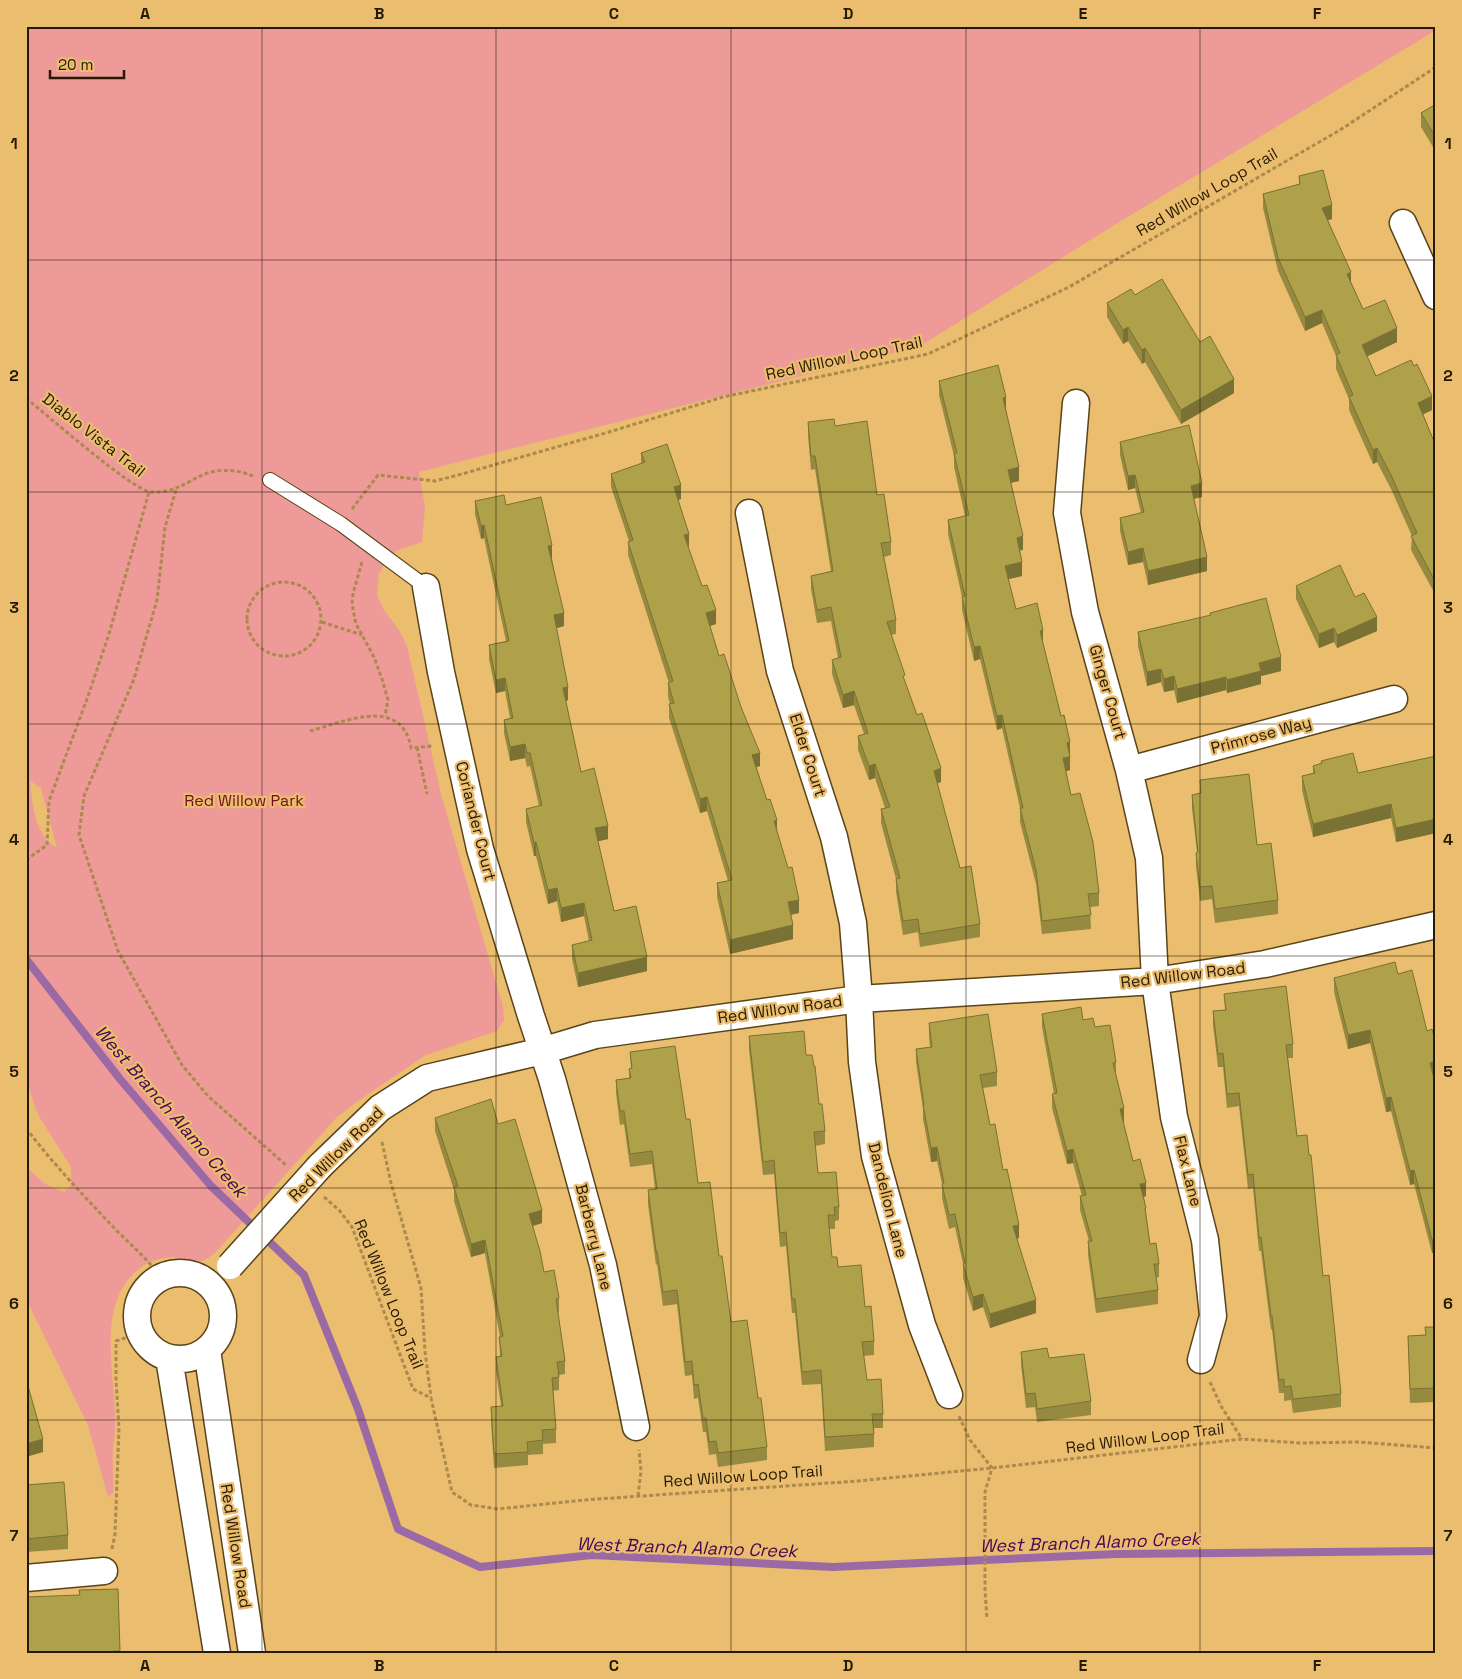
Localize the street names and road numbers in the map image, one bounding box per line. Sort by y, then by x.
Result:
street label: Red Willow Loop Trail [1133,143,1281,241]
street label: Red Willow Loop Trail [764,331,924,385]
street label: Diablo Vista Trail [38,388,150,482]
street label: Ginger Court [1084,642,1132,742]
street label: Elder Court [785,711,831,799]
street label: Primrose Way [1208,711,1314,759]
street label: Coriander Court [451,759,501,883]
street label: Red Willow Road [1119,957,1247,993]
street label: Red Willow Road [716,990,844,1028]
street label: Red Willow Road [284,1102,388,1206]
street label: Flax Lane [1169,1133,1207,1209]
street label: Dandelion Lane [864,1140,912,1260]
street label: Barberry Lane [571,1182,617,1292]
street label: Red Willow Loop Trail [349,1216,429,1372]
street label: Red Willow Loop Trail [1064,1418,1226,1458]
street label: Red Willow Loop Trail [663,1460,823,1492]
street label: Red Willow Road [216,1482,256,1610]

